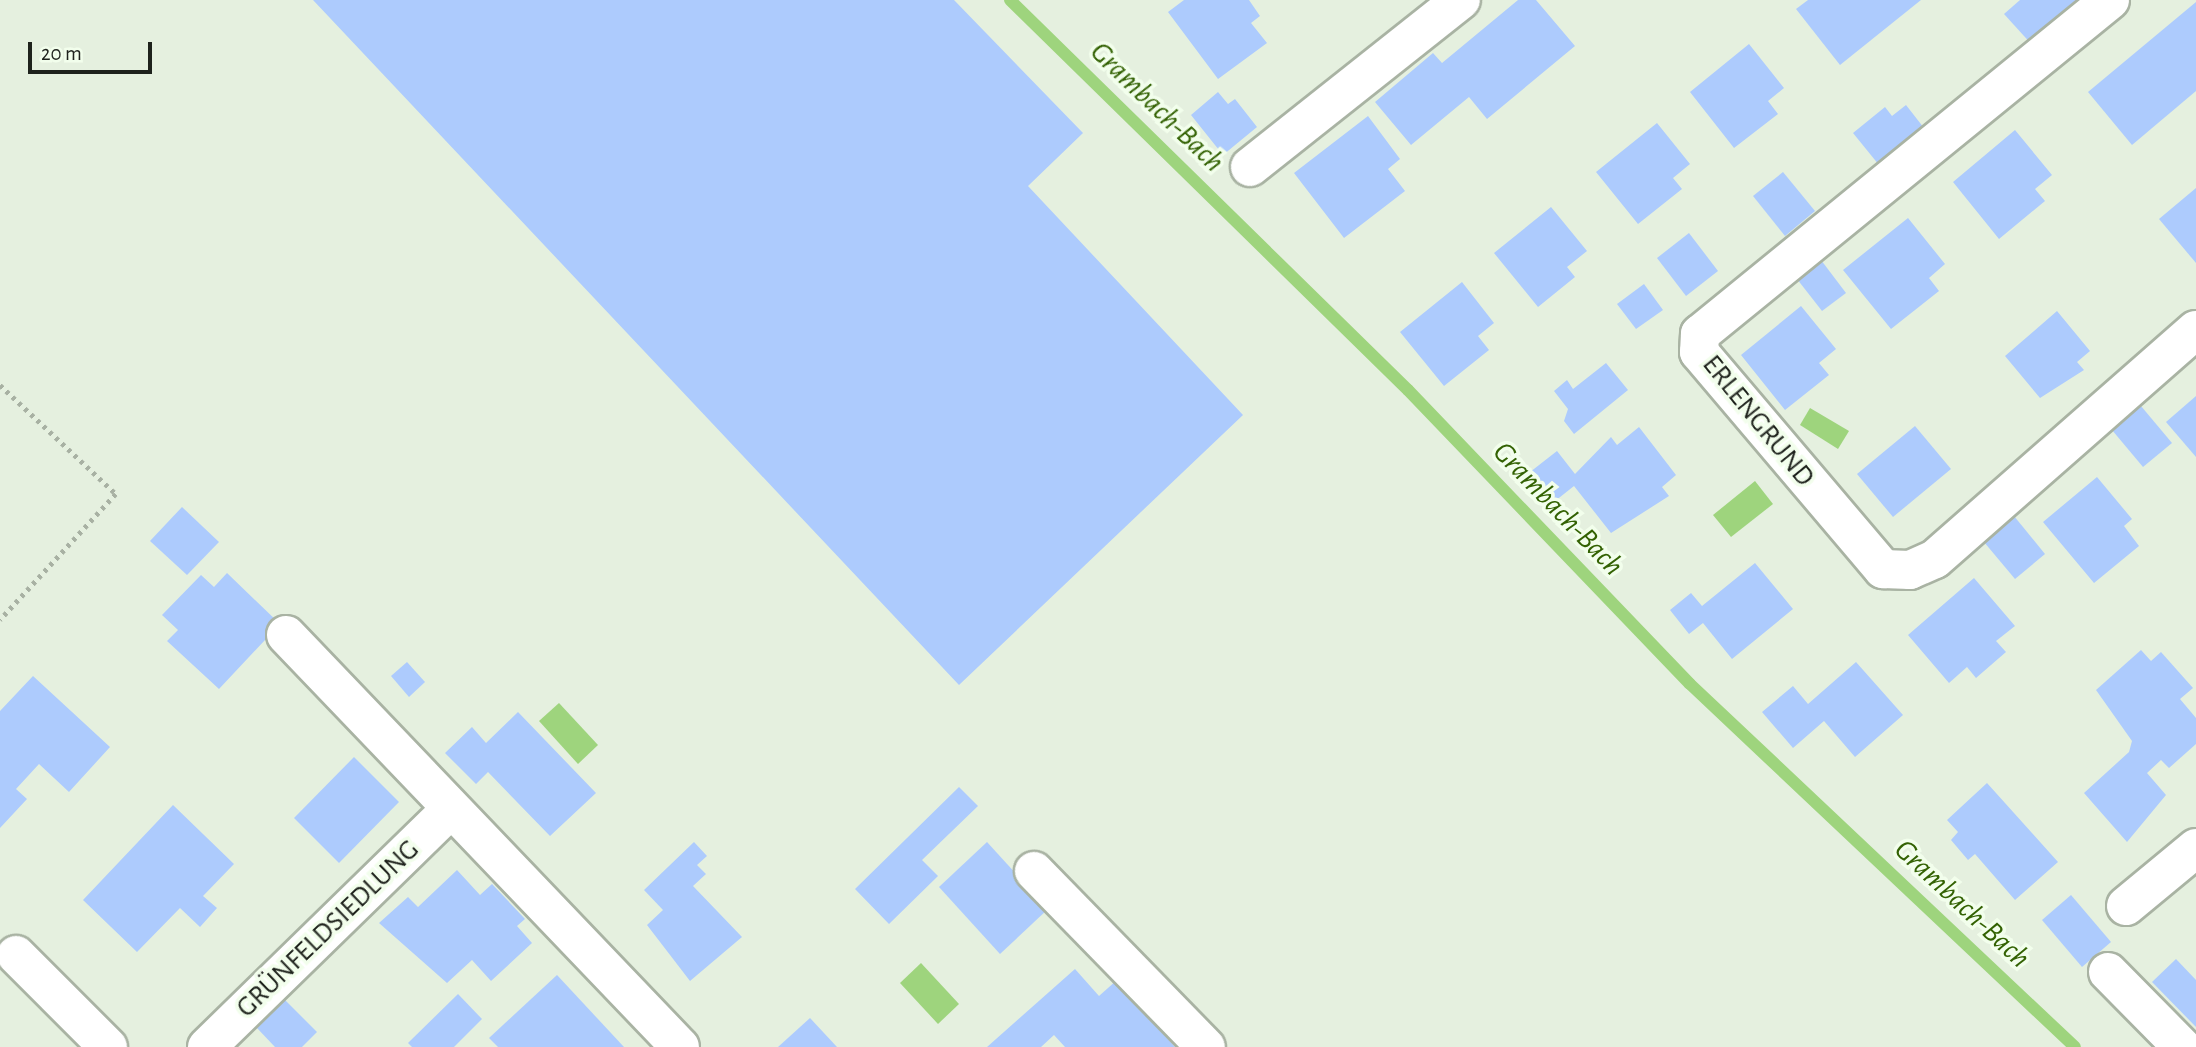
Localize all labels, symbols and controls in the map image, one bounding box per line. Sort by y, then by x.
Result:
scale bar [32,28,156,72]
water label: Grambach-Bach [1083,34,1231,180]
text: 20 m [41,43,82,64]
street label: ERLENGRUND [1695,349,1821,493]
water label: Grambach-Bach [1485,435,1631,583]
water label: Grambach-Bach [1887,832,2037,976]
street label: GRÜNFELDSIEDLUNG [230,833,426,1025]

